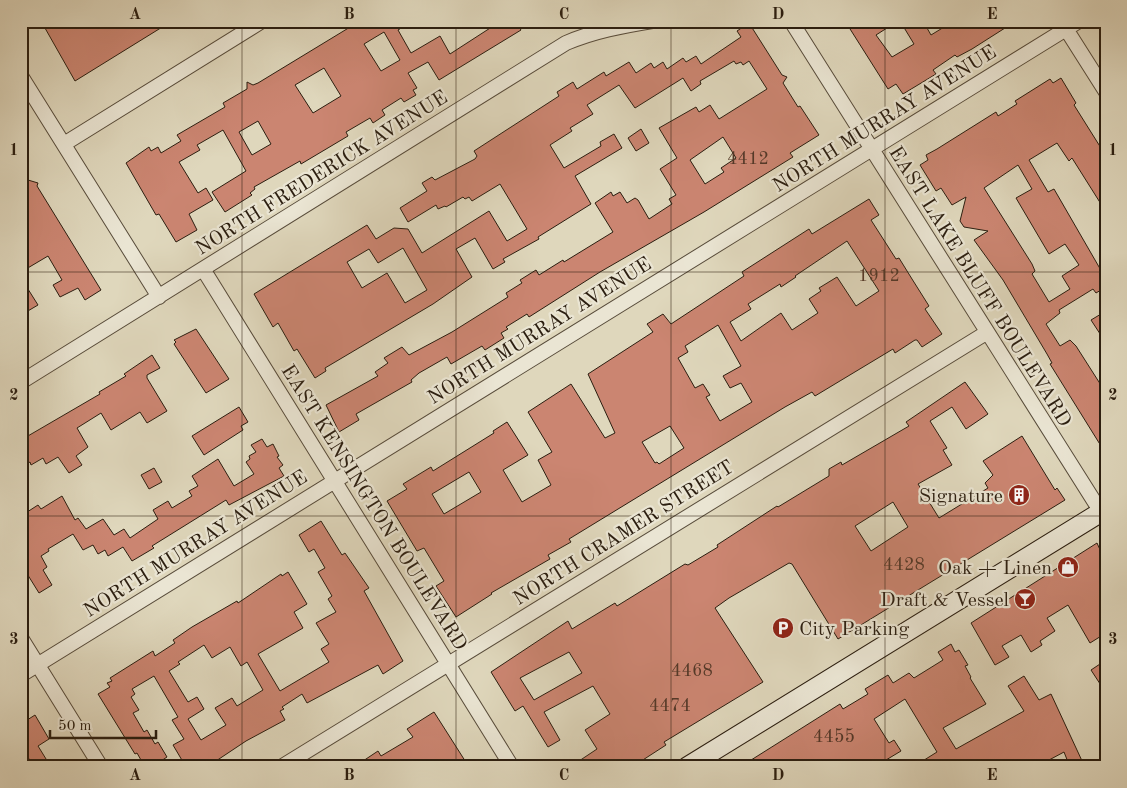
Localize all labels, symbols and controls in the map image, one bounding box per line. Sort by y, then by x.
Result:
text: A [129,7,141,23]
text: B [343,7,355,23]
text: C [559,7,569,23]
text: D [772,7,784,23]
text: E [986,7,998,23]
street label: NORTH MURRAY AVENUE [770,42,1000,197]
street label: NORTH FREDERICK AVENUE [193,88,451,260]
text: 1 [9,143,19,159]
street label: EAST LAKE BLUFF BOULEVARD [884,143,1074,431]
text: 1 [1108,143,1118,159]
house number: 4412 [727,150,769,168]
street label: NORTH MURRAY AVENUE [425,254,655,409]
house number: 1912 [858,267,900,285]
street label: EAST KENSINGTON BOULEVARD [277,362,470,654]
text: 2 [9,388,19,404]
text: 2 [1108,388,1118,404]
street label: NORTH CRAMER STREET [510,457,738,610]
street label: NORTH MURRAY AVENUE [81,467,311,622]
building icon: Signature [1007,483,1031,507]
place label: Signature [919,487,1003,507]
shop icon: Oak + Linen [1056,555,1080,579]
house number: 4428 [883,556,925,574]
place label: Oak + Linen [938,559,1052,579]
bar icon: Draft & Vessel [1013,587,1037,611]
place label: Draft & Vessel [880,591,1009,611]
parking icon: City Parking [771,616,795,640]
place label: City Parking [799,620,909,640]
text: 3 [9,632,19,648]
text: 3 [1108,632,1118,648]
house number: 4468 [671,662,713,680]
house number: 4474 [649,697,691,715]
scale bar [50,708,156,740]
text: 50 m [58,719,92,734]
house number: 4455 [813,728,855,746]
text: A [129,768,141,784]
text: B [343,768,355,784]
text: C [559,768,569,784]
text: D [772,768,784,784]
text: E [986,768,998,784]

